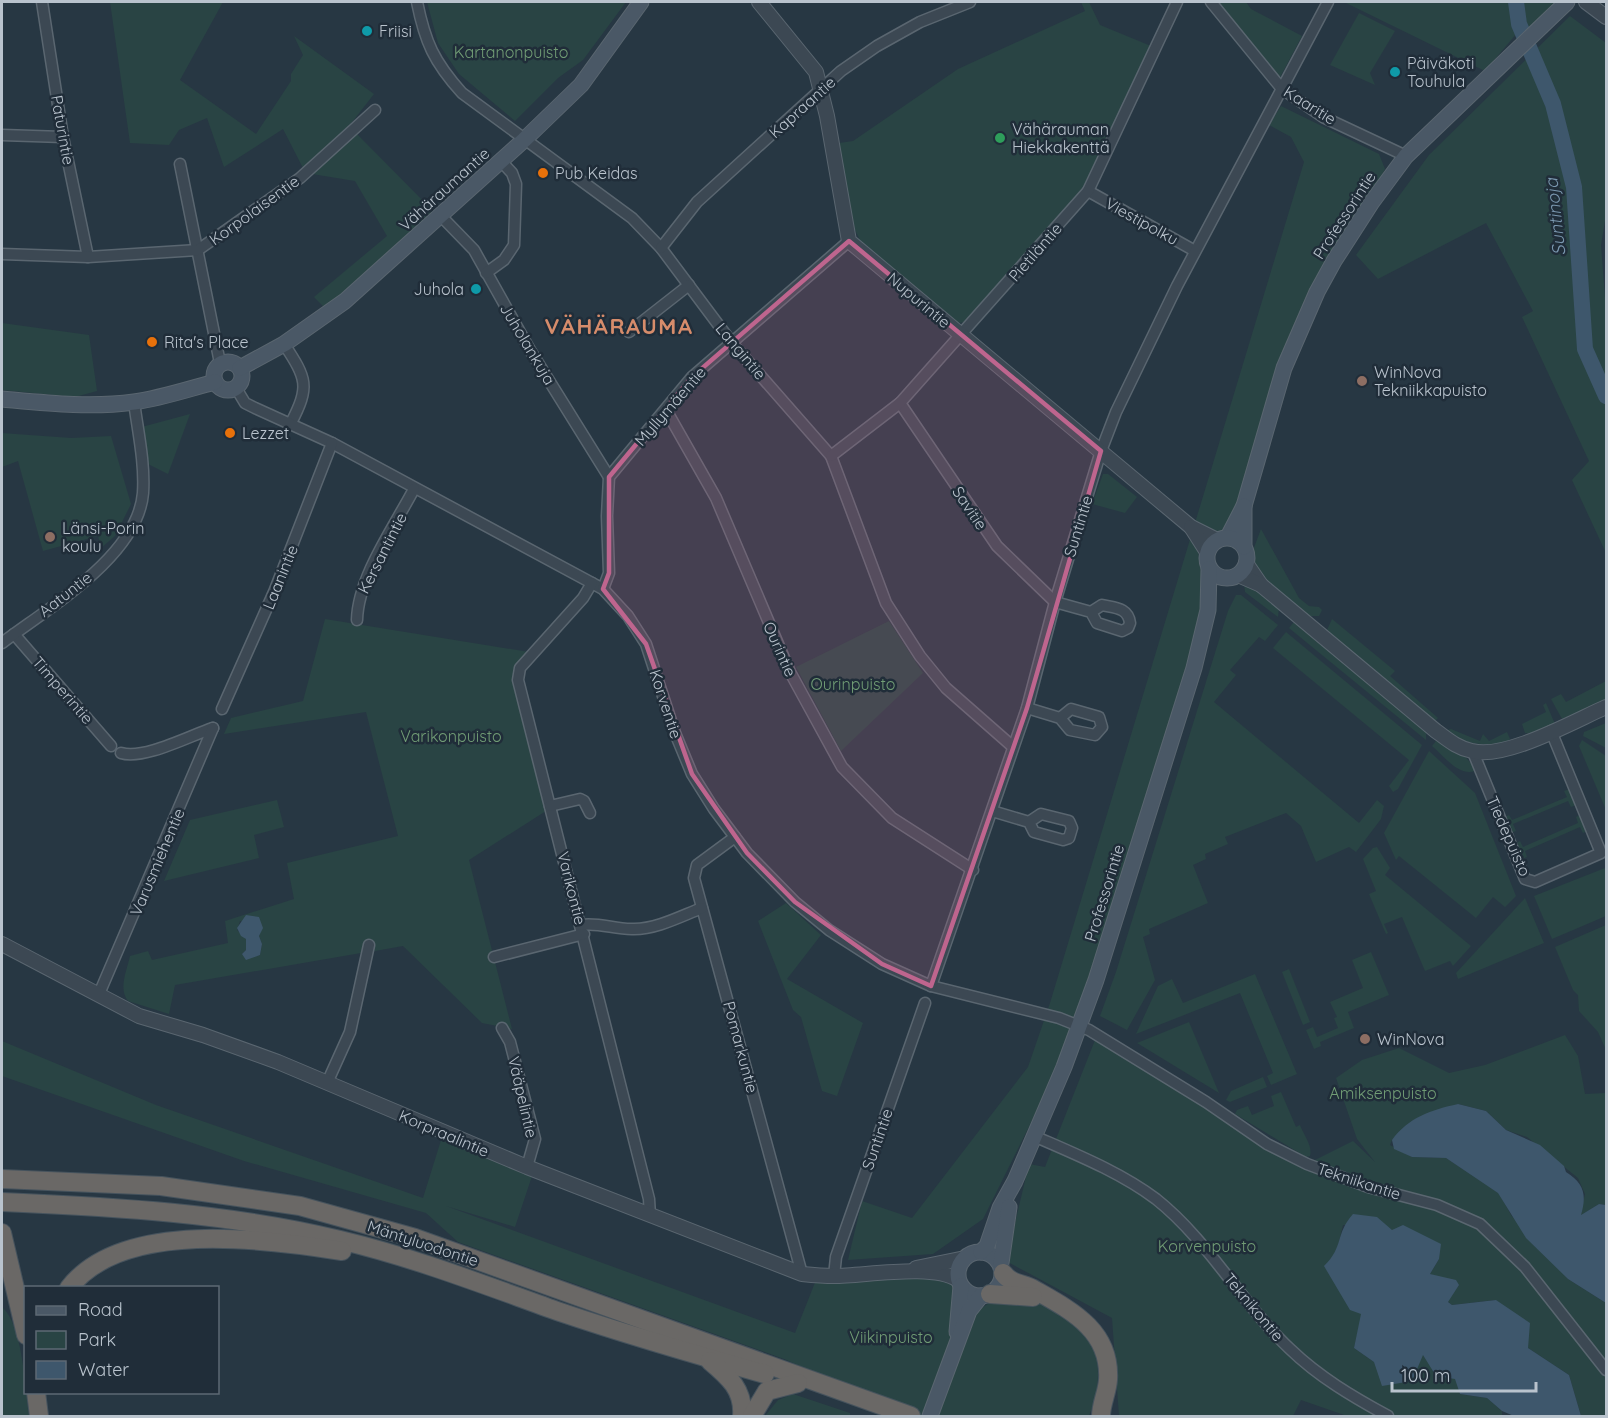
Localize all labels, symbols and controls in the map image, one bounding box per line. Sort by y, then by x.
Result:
place label: Friisi [379,21,412,41]
marker: Friisi [360,24,374,38]
park label: Kartanonpuisto [454,42,568,62]
place label: Päiväkoti Touhula [1407,53,1474,91]
marker: Päiväkoti Touhula [1388,65,1402,79]
street label: Kapraantie [765,72,839,142]
street label: Kaaritie [1280,81,1340,129]
street label: Paturintie [47,94,79,166]
place label: Vähärauman Hiekkakenttä [1012,119,1110,157]
marker: Vähärauman Hiekkakenttä [993,131,1007,145]
street label: Vähäraumantie [395,143,493,235]
place label: Pub Keidas [555,163,637,183]
marker: Pub Keidas [536,166,550,180]
street label: Professorintie [1308,167,1380,263]
street label: Korpolaisentie [205,171,303,249]
water label: Suntinoja [1539,176,1571,257]
street label: Viestipolku [1102,193,1182,249]
street label: Pietiläntie [1004,219,1066,285]
street label: Nupurintie [883,268,955,332]
place label: Juhola [414,279,464,299]
marker: Juhola [469,282,483,296]
street label: Juholankuja [496,300,560,388]
district label: VÄHÄRAUMA [545,312,693,340]
street label: Langintie [711,319,771,383]
place label: Rita's Place [164,332,248,352]
marker: Rita's Place [145,335,159,349]
street label: Myllymäentie [630,362,710,450]
place label: WinNova Tekniikkapuisto [1374,362,1487,400]
marker: WinNova Tekniikkapuisto [1355,374,1369,388]
place label: Lezzet [242,423,289,443]
marker: Lezzet [223,426,237,440]
street label: Savitie [948,482,992,534]
street label: Suntintie [1059,493,1097,559]
street label: Kersantintie [353,509,411,597]
place label: Länsi-Porin koulu [62,518,145,556]
marker: Länsi-Porin koulu [43,530,57,544]
street label: Laanintie [258,542,302,612]
street label: Aatuntie [34,567,96,621]
street label: Ourintie [759,618,801,680]
street label: Timperintie [28,652,98,728]
street label: Korventie [645,667,687,741]
park label: Ourinpuisto [811,674,895,694]
park label: Varikonpuisto [400,726,502,746]
street label: Tiedepuisto [1482,793,1536,879]
street label: Varusmiehentie [125,805,189,919]
street label: Professorintie [1080,842,1128,944]
street label: Varikontie [553,849,591,927]
street label: Pomarkuntie [719,999,763,1095]
place label: WinNova [1377,1029,1445,1049]
marker: WinNova [1358,1032,1372,1046]
street label: Vääpelintie [504,1054,542,1140]
park label: Amiksenpuisto [1329,1083,1437,1103]
street label: Korpraalintie [396,1105,492,1161]
street label: Suntintie [857,1106,897,1172]
street label: Tekniikantie [1315,1158,1403,1204]
street label: Mäntyluodontie [365,1216,481,1270]
park label: Korvenpuisto [1158,1236,1256,1256]
street label: Teknikontie [1220,1269,1288,1345]
legend [24,1286,219,1394]
text: Road [78,1298,123,1321]
park label: Viikinpuisto [849,1327,933,1347]
text: Park [78,1328,116,1351]
scale bar [1392,1355,1536,1393]
text: Water [78,1358,129,1381]
text: 100 m [1401,1364,1450,1387]

